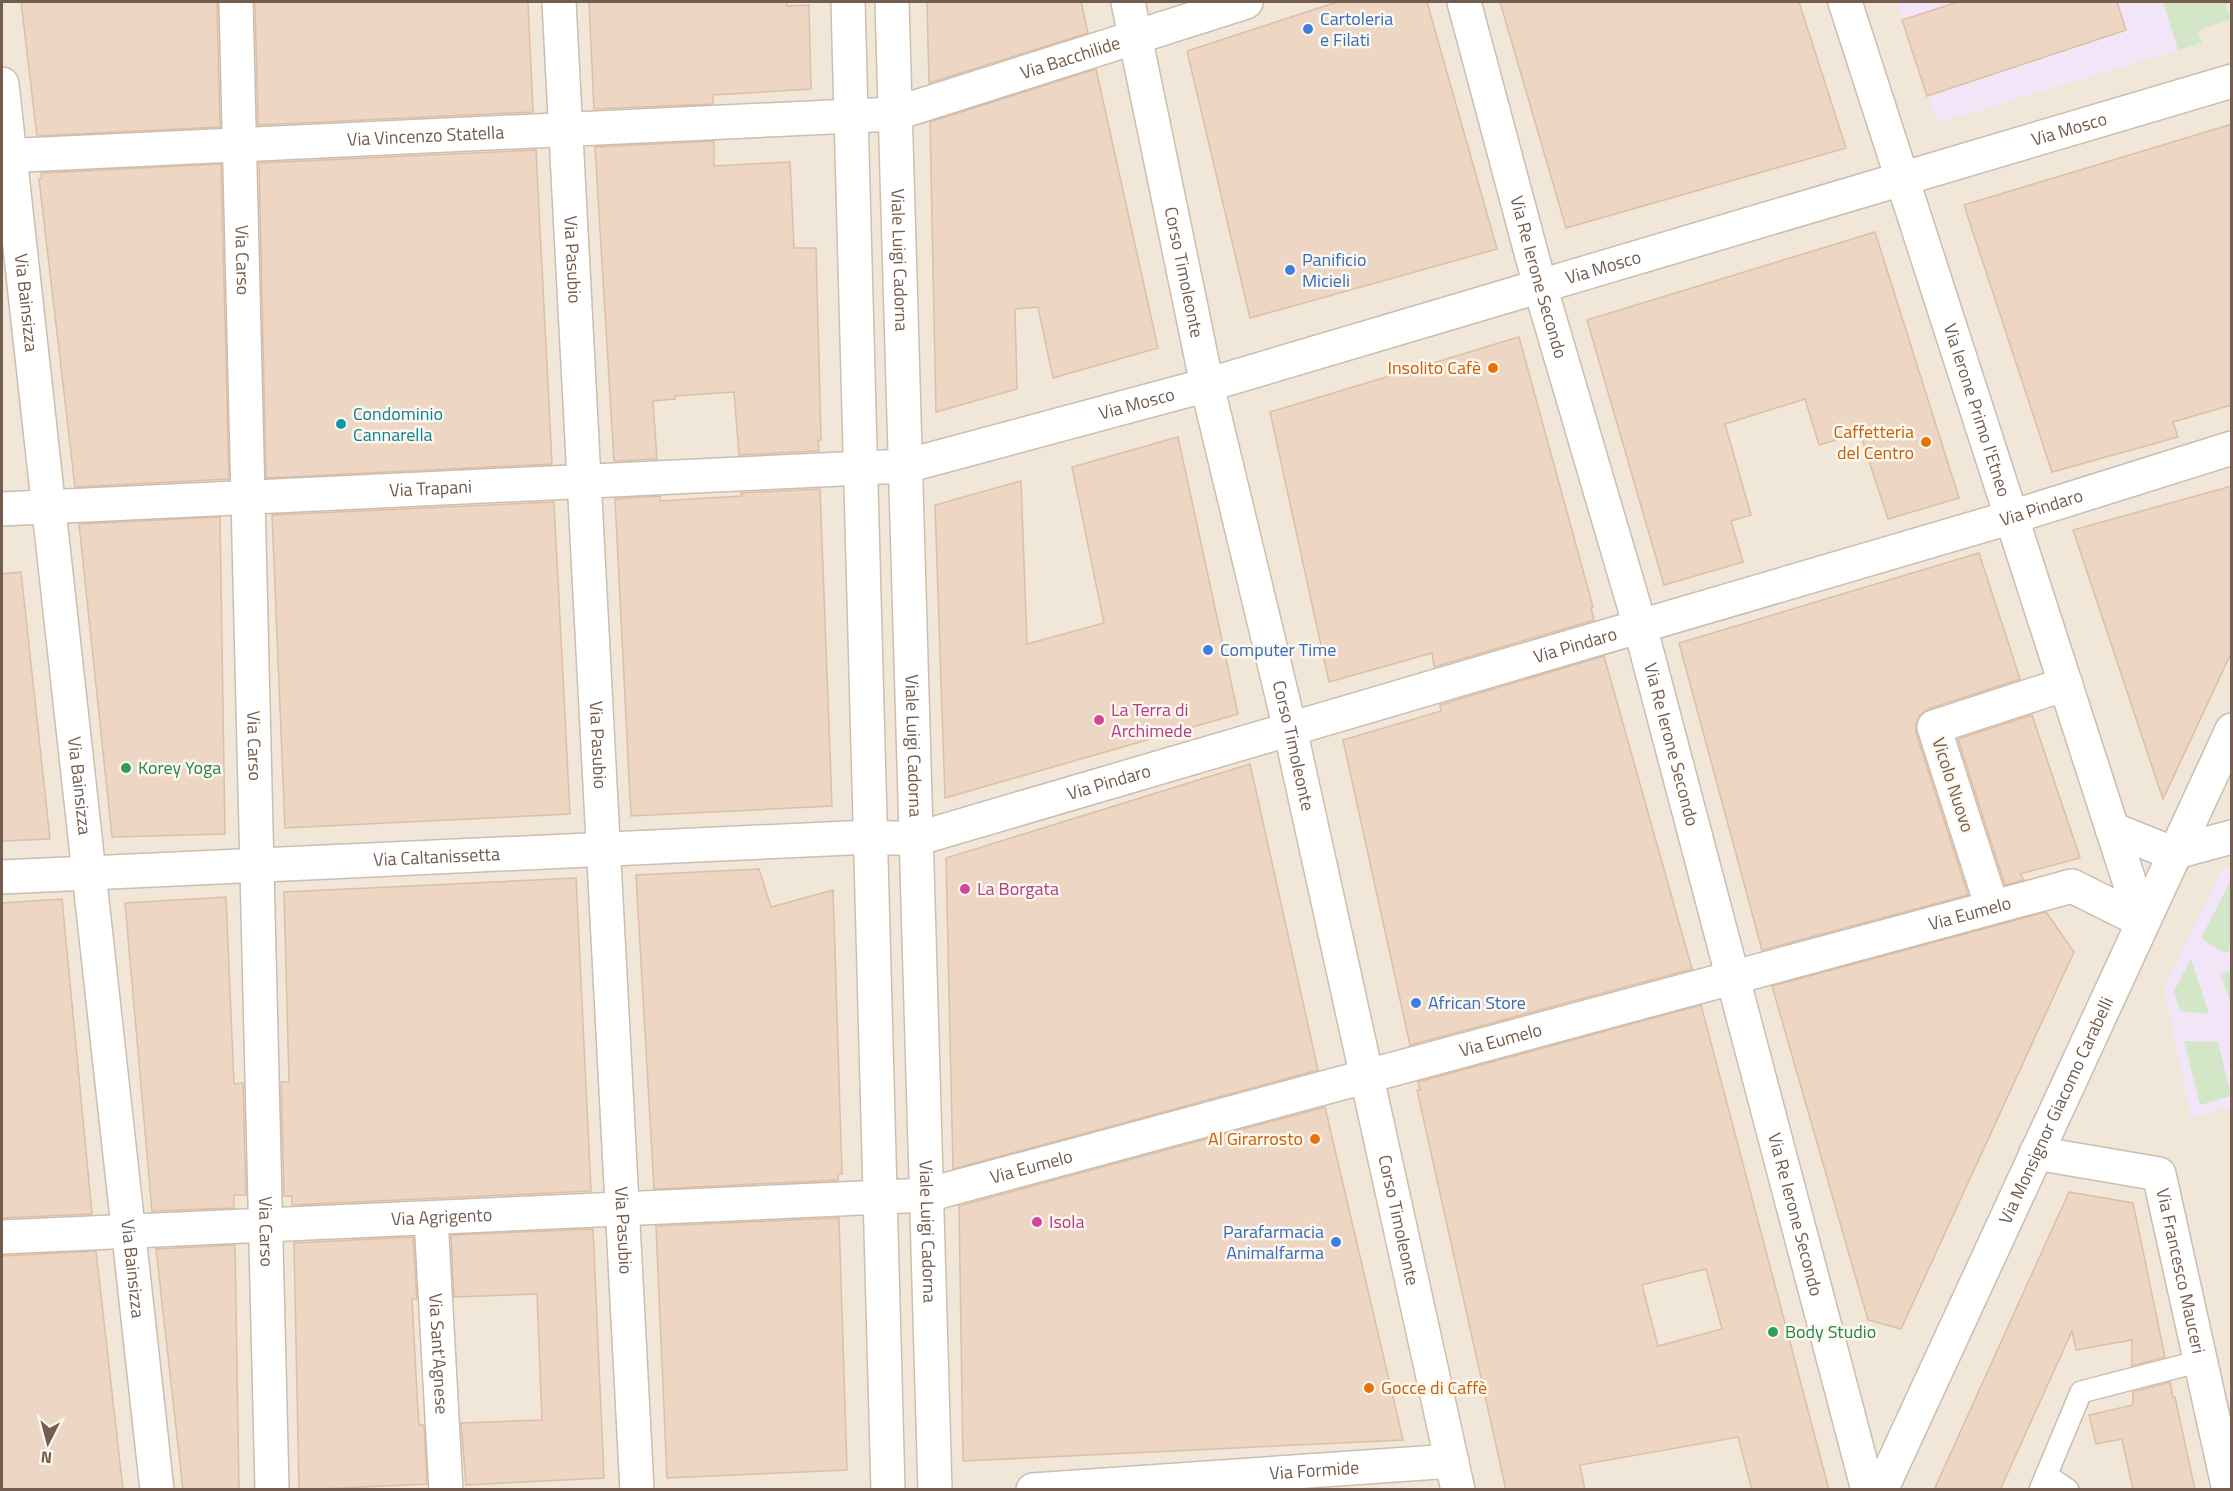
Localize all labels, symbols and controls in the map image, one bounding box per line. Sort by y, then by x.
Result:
place label: Cartoleria e Filati [1320,5,1393,53]
marker: Cartoleria e Filati [1301,22,1315,36]
street label: Via Bacchilide [1017,29,1124,86]
street label: Via Mosco [2028,105,2110,153]
street label: Via Vincenzo Statella [346,118,505,153]
street label: Viale Luigi Cadorna [884,188,916,332]
street label: Via Re Ierone Secondo [1503,193,1575,362]
street label: Corso Timoleonte [1158,204,1211,340]
street label: Via Pasubio [557,215,589,304]
street label: Via Carso [228,224,257,295]
street label: Via Mosco [1562,243,1644,291]
place label: Panificio Micieli [1302,246,1366,294]
street label: Via Bainsizza [8,252,45,353]
marker: Panificio Micieli [1283,263,1297,277]
street label: Via Ierone Primo l'Etneo [1937,320,2018,500]
place label: Insolito Cafè [1387,354,1481,381]
marker: Insolito Cafè [1486,361,1500,375]
street label: Via Mosco [1096,380,1178,427]
place label: Condominio Cannarella [353,400,443,448]
marker: Condominio Cannarella [334,417,348,431]
place label: Caffetteria del Centro [1833,418,1914,466]
marker: Caffetteria del Centro [1919,435,1933,449]
street label: Via Trapani [389,473,472,504]
street label: Via Pindaro [1996,482,2086,533]
street label: Via Pindaro [1530,620,1620,670]
place label: Computer Time [1220,636,1336,663]
marker: Computer Time [1201,643,1215,657]
street label: Via Re Ierone Secondo [1637,660,1706,829]
street label: Viale Luigi Cadorna [898,674,930,817]
street label: Corso Timoleonte [1266,678,1322,813]
place label: La Terra di Archimede [1111,696,1192,744]
street label: Via Pasubio [583,700,614,790]
street label: Via Carso [240,710,269,781]
marker: La Terra di Archimede [1092,713,1106,727]
street label: Vicolo Nuovo [1925,734,1982,836]
street label: Via Bainsizza [61,735,99,836]
place label: Korey Yoga [138,754,221,781]
street label: Via Pindaro [1064,757,1154,807]
marker: Korey Yoga [119,761,133,775]
street label: Via Caltanissetta [373,840,501,873]
place label: La Borgata [977,875,1059,902]
marker: La Borgata [958,882,972,896]
street label: Via Eumelo [1925,889,2014,937]
place label: African Store [1428,989,1526,1016]
street label: Via Monsignor Giacomo Carabelli [1992,992,2120,1228]
marker: African Store [1409,996,1423,1010]
street label: Via Eumelo [1456,1016,1545,1064]
place label: Al Girarrosto [1208,1125,1303,1152]
street label: Via Re Ierone Secondo [1761,1130,1830,1299]
marker: Al Girarrosto [1308,1132,1322,1146]
street label: Via Eumelo [987,1142,1076,1190]
street label: Corso Timoleonte [1371,1152,1426,1288]
street label: Viale Luigi Cadorna [912,1160,944,1303]
street label: Via Pasubio [608,1186,640,1275]
street label: Via Francesco Mauceri [2150,1186,2212,1356]
street label: Via Carso [252,1196,281,1267]
street label: Via Agrigento [390,1201,493,1232]
place label: Isola [1049,1208,1084,1235]
marker: Isola [1030,1215,1044,1229]
street label: Via Bainsizza [114,1218,152,1319]
place label: Parafarmacia Animalfarma [1223,1218,1324,1266]
marker: Parafarmacia Animalfarma [1329,1235,1343,1249]
street label: Via Sant'Agnese [422,1292,456,1415]
place label: Body Studio [1785,1318,1876,1345]
marker: Body Studio [1766,1325,1780,1339]
place label: Gocce di Caffè [1381,1374,1487,1401]
marker: Gocce di Caffè [1362,1381,1376,1395]
north arrow [18,1413,78,1473]
text: N [40,1445,53,1470]
street label: Via Formide [1268,1453,1360,1487]

